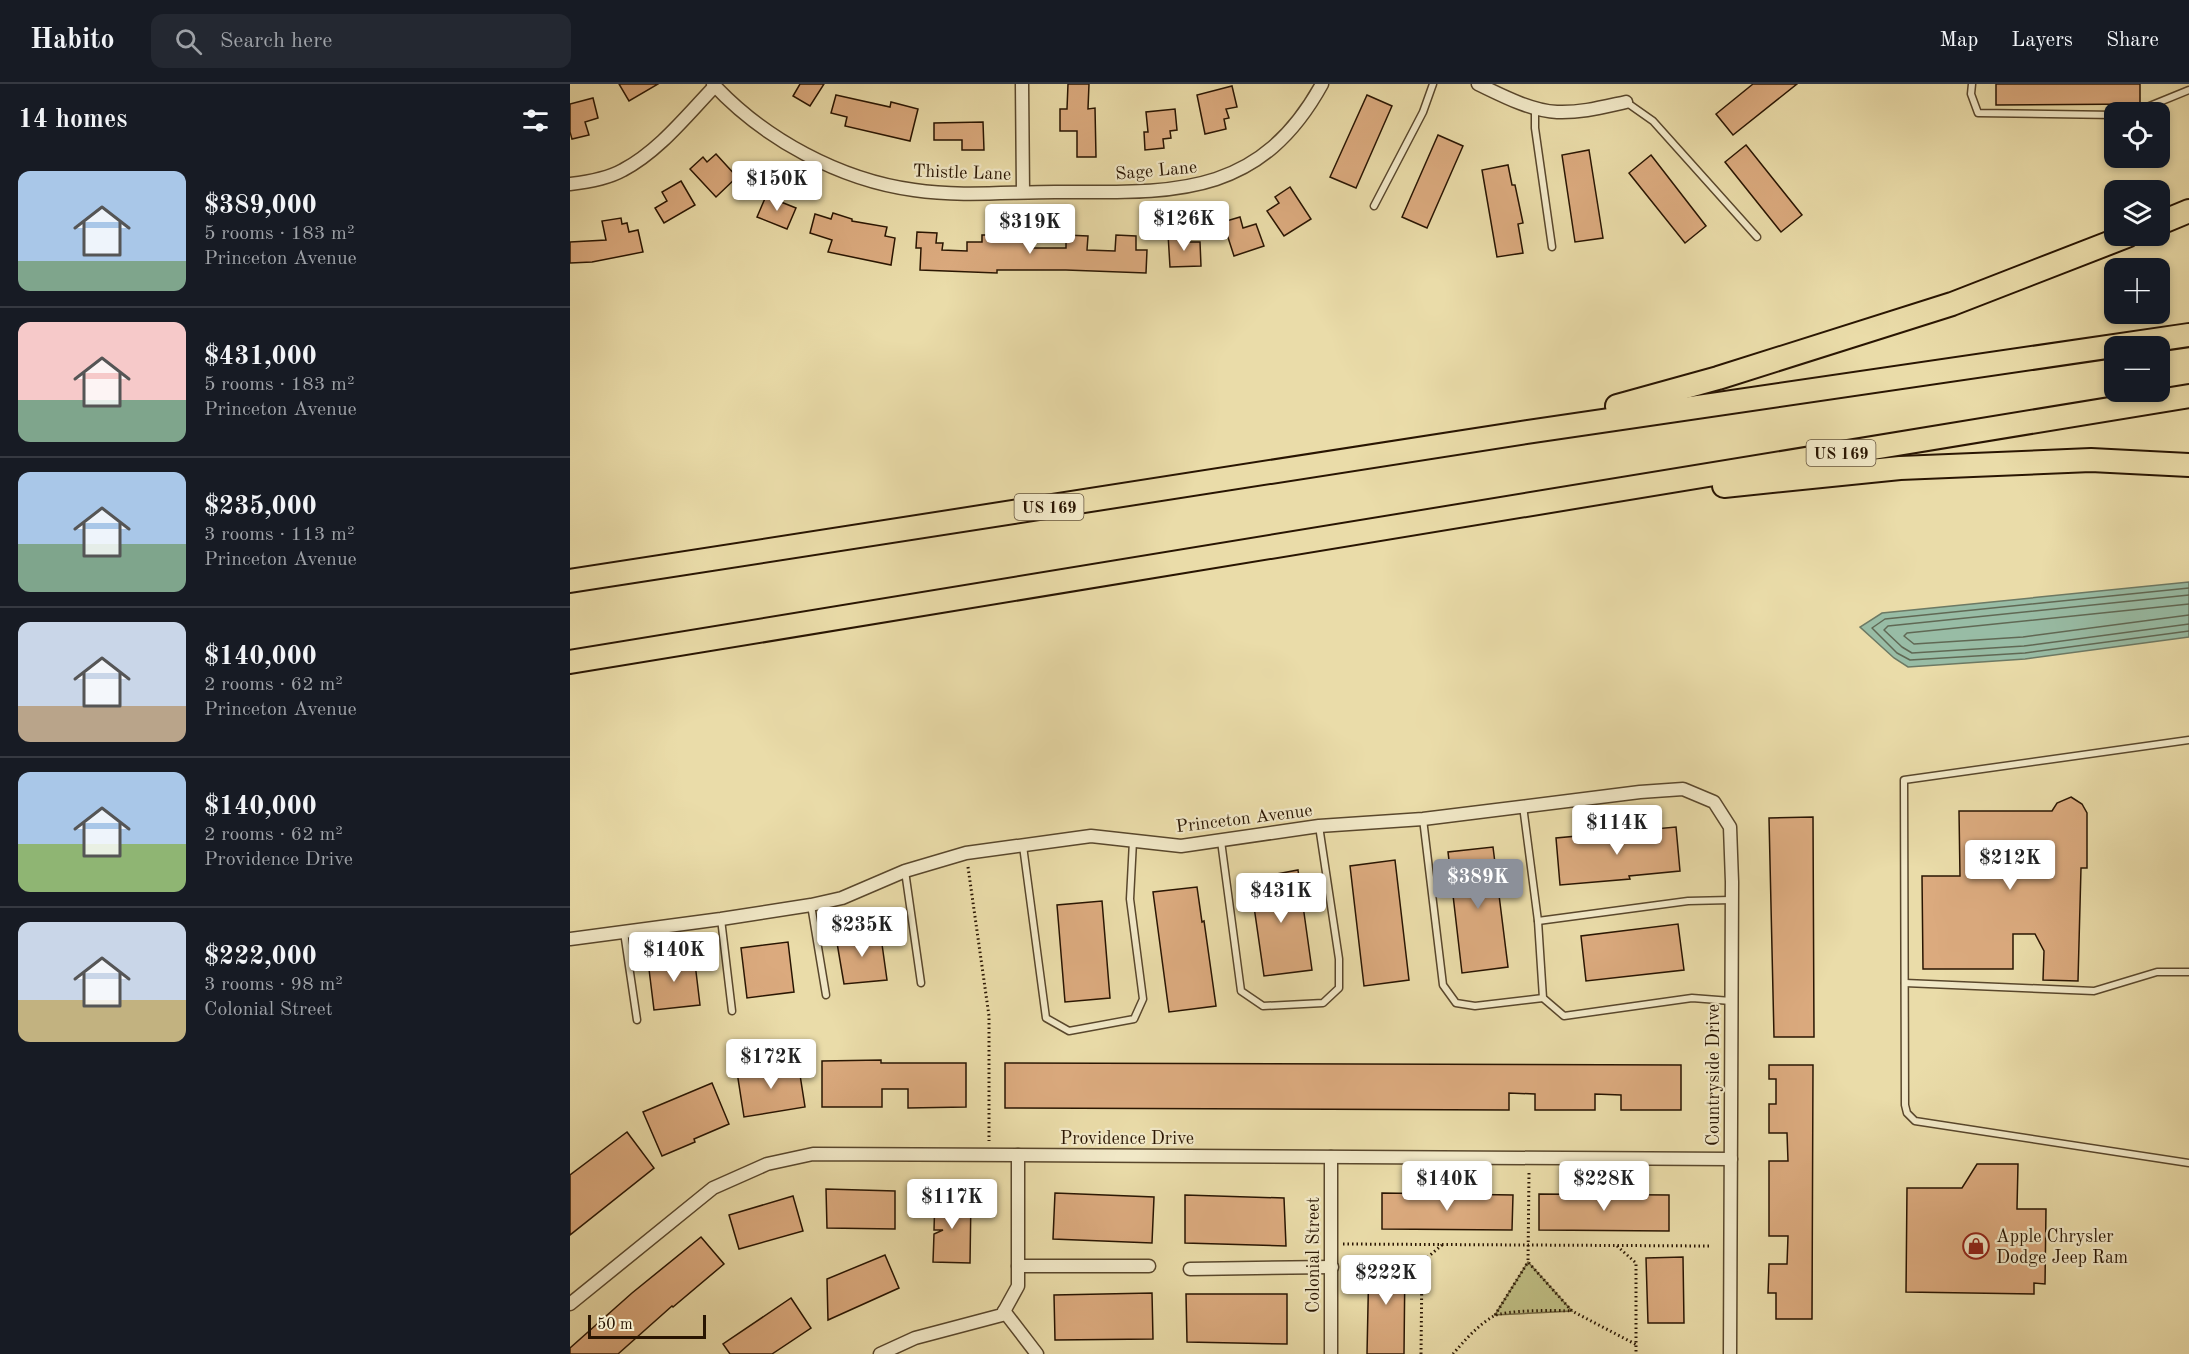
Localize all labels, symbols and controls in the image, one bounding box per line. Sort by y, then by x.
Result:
search box [151,14,571,68]
icon: search [172,25,205,58]
text: Habito [30,27,115,55]
text: Search here [220,30,332,52]
text: Map [1939,30,1978,51]
text: Layers [2011,30,2073,51]
text: Share [2106,30,2159,51]
map controls [2104,102,2170,402]
button: locate [2104,102,2170,168]
icon: filters [519,104,552,137]
text: 14 homes [18,107,127,133]
street label: Sage Lane [1114,158,1198,184]
pin: $150K [735,161,819,212]
street label: Thistle Lane [912,162,1012,184]
text: $150K [746,170,808,190]
button: layers [2104,180,2170,246]
text: $389,000 [204,193,317,219]
icon: home [66,195,138,267]
pin: $126K [1142,201,1226,252]
pin: $319K [988,204,1072,255]
text: $126K [1153,210,1215,230]
text: $319K [999,213,1061,233]
text: 5 rooms · 183 m² [204,224,354,244]
text: Princeton Avenue [204,249,357,269]
button: + [2104,258,2170,324]
button: − [2104,336,2170,402]
text: $431,000 [204,344,317,370]
icon: home [66,346,138,418]
text: 5 rooms · 183 m² [204,375,354,395]
text: Princeton Avenue [204,400,357,420]
road number: US 169 [1806,440,1876,466]
text: $235,000 [204,494,317,520]
road number: US 169 [1014,494,1084,520]
icon: home [66,496,138,568]
text: 3 rooms · 113 m² [204,525,354,545]
text: Princeton Avenue [204,550,357,570]
text: $140,000 [204,644,317,670]
icon: home [66,646,138,718]
text: 2 rooms · 62 m² [204,675,343,695]
text: Princeton Avenue [204,700,357,720]
text: $140,000 [204,794,317,820]
icon: home [66,796,138,868]
street label: Princeton Avenue [1175,802,1313,836]
pin: $114K [1575,805,1659,856]
text: $114K [1586,814,1648,834]
text: 2 rooms · 62 m² [204,825,343,845]
pin: $212K [1968,840,2052,891]
text: $212K [1979,849,2041,869]
text: Providence Drive [204,850,353,870]
pin: $389K [1436,859,1520,910]
text: $389K [1447,868,1509,888]
pin: $431K [1239,873,1323,924]
text: $431K [1250,882,1312,902]
pin: $235K [820,907,904,958]
text: $235K [831,916,893,936]
pin: $140K [632,932,716,983]
text: $140K [643,941,705,961]
text: $222,000 [204,944,317,970]
icon: home [66,946,138,1018]
text: 3 rooms · 98 m² [204,975,343,995]
text: Colonial Street [204,1000,333,1020]
street label: Countryside Drive [1705,1004,1723,1146]
pin: $172K [729,1039,813,1090]
text: $172K [740,1048,802,1068]
street label: Providence Drive [1060,1130,1194,1148]
pin: $140K [1405,1161,1489,1212]
pin: $228K [1562,1161,1646,1212]
text: $140K [1416,1170,1478,1190]
text: $228K [1573,1170,1635,1190]
pin: $117K [910,1179,994,1230]
text: $117K [921,1188,983,1208]
street label: Colonial Street [1305,1197,1323,1313]
place label: Apple Chrysler Dodge Jeep Ram [1996,1228,2128,1267]
shop icon: Apple Chrysler Dodge Jeep Ram [1961,1231,1991,1261]
pin: $222K [1344,1255,1428,1306]
text: $222K [1355,1264,1417,1284]
scale bar [588,1312,706,1340]
text: 50 m [597,1317,633,1333]

